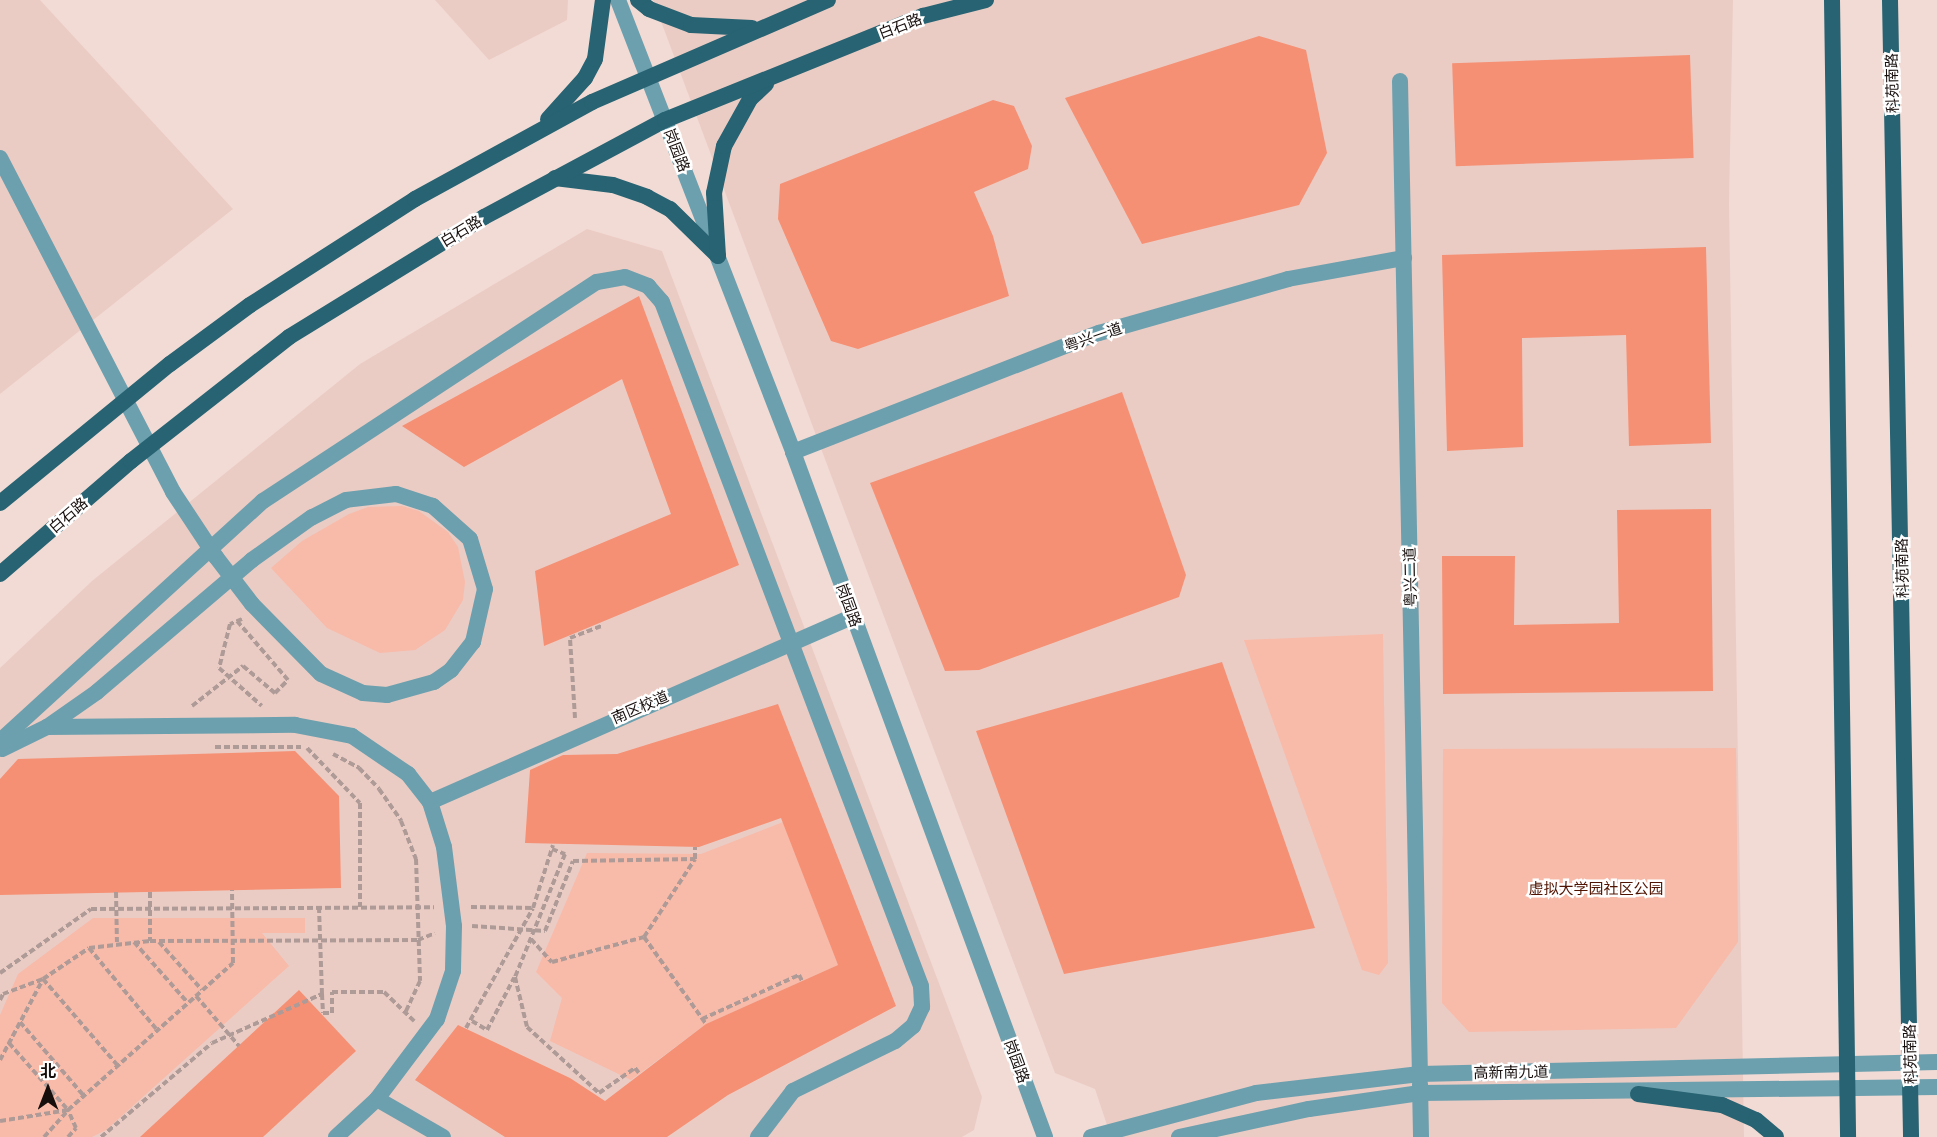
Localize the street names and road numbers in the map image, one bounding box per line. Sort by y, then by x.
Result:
street label: 白石路 [876,10,924,42]
street label: 科苑南路 [1882,53,1902,113]
street label: 岗园路 [661,126,693,174]
street label: 白石路 [437,212,485,250]
street label: 粤兴一道 [1062,319,1124,355]
street label: 白石路 [45,493,91,537]
street label: 科苑南路 [1892,538,1912,598]
street label: 粤兴二道 [1400,547,1420,607]
street label: 岗园路 [833,581,865,629]
street label: 南区校道 [609,687,671,727]
street label: 科苑南路 [1900,1024,1920,1084]
street label: 岗园路 [1001,1037,1033,1085]
street label: 高新南九道 [1473,1062,1549,1082]

